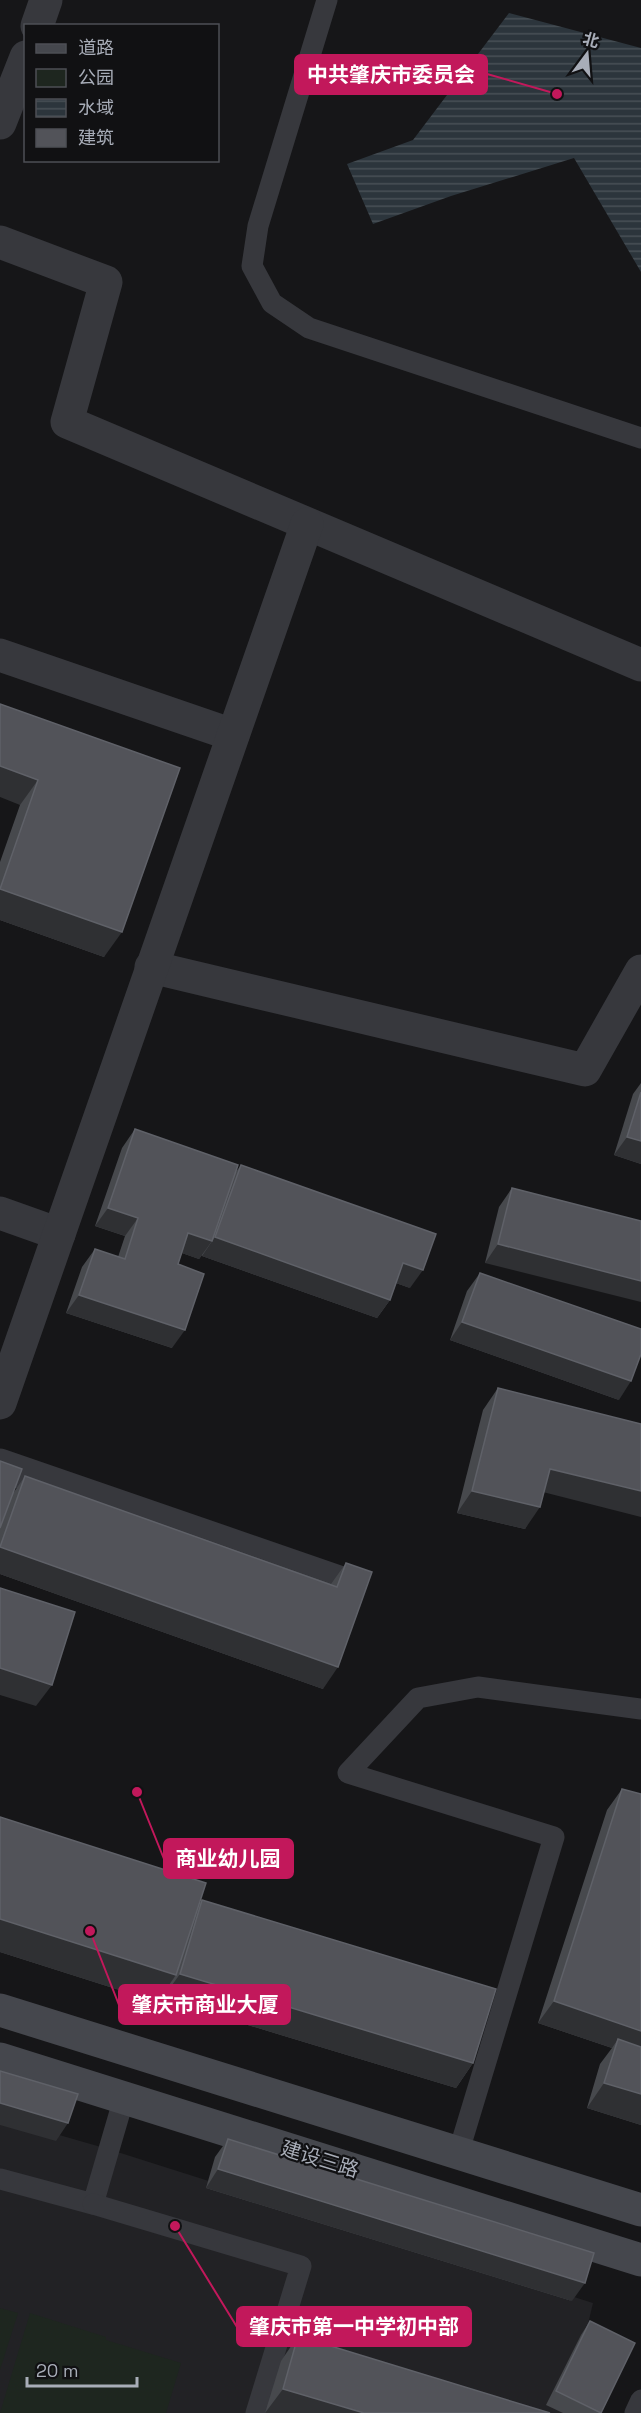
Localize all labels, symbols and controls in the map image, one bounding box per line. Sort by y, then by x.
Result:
legend [24,24,219,162]
north arrow [557,24,617,84]
text: 北 [580,28,602,52]
text: 道路 [78,36,114,59]
callout: 中共肇庆市委员会 [295,55,487,94]
text: 中共肇庆市委员会 [307,61,475,88]
text: 公园 [78,66,114,89]
text: 水域 [78,96,114,119]
text: 建筑 [78,126,114,149]
callout: 商业幼儿园 [164,1839,293,1878]
text: 商业幼儿园 [176,1845,281,1872]
callout: 肇庆市商业大厦 [119,1985,290,2024]
text: 肇庆市商业大厦 [132,1991,279,2018]
street label: 建设三路 [278,2135,362,2183]
callout: 肇庆市第一中学初中部 [237,2307,471,2346]
text: 肇庆市第一中学初中部 [249,2313,459,2340]
scale bar [27,2350,136,2388]
text: 20 m [36,2359,79,2382]

